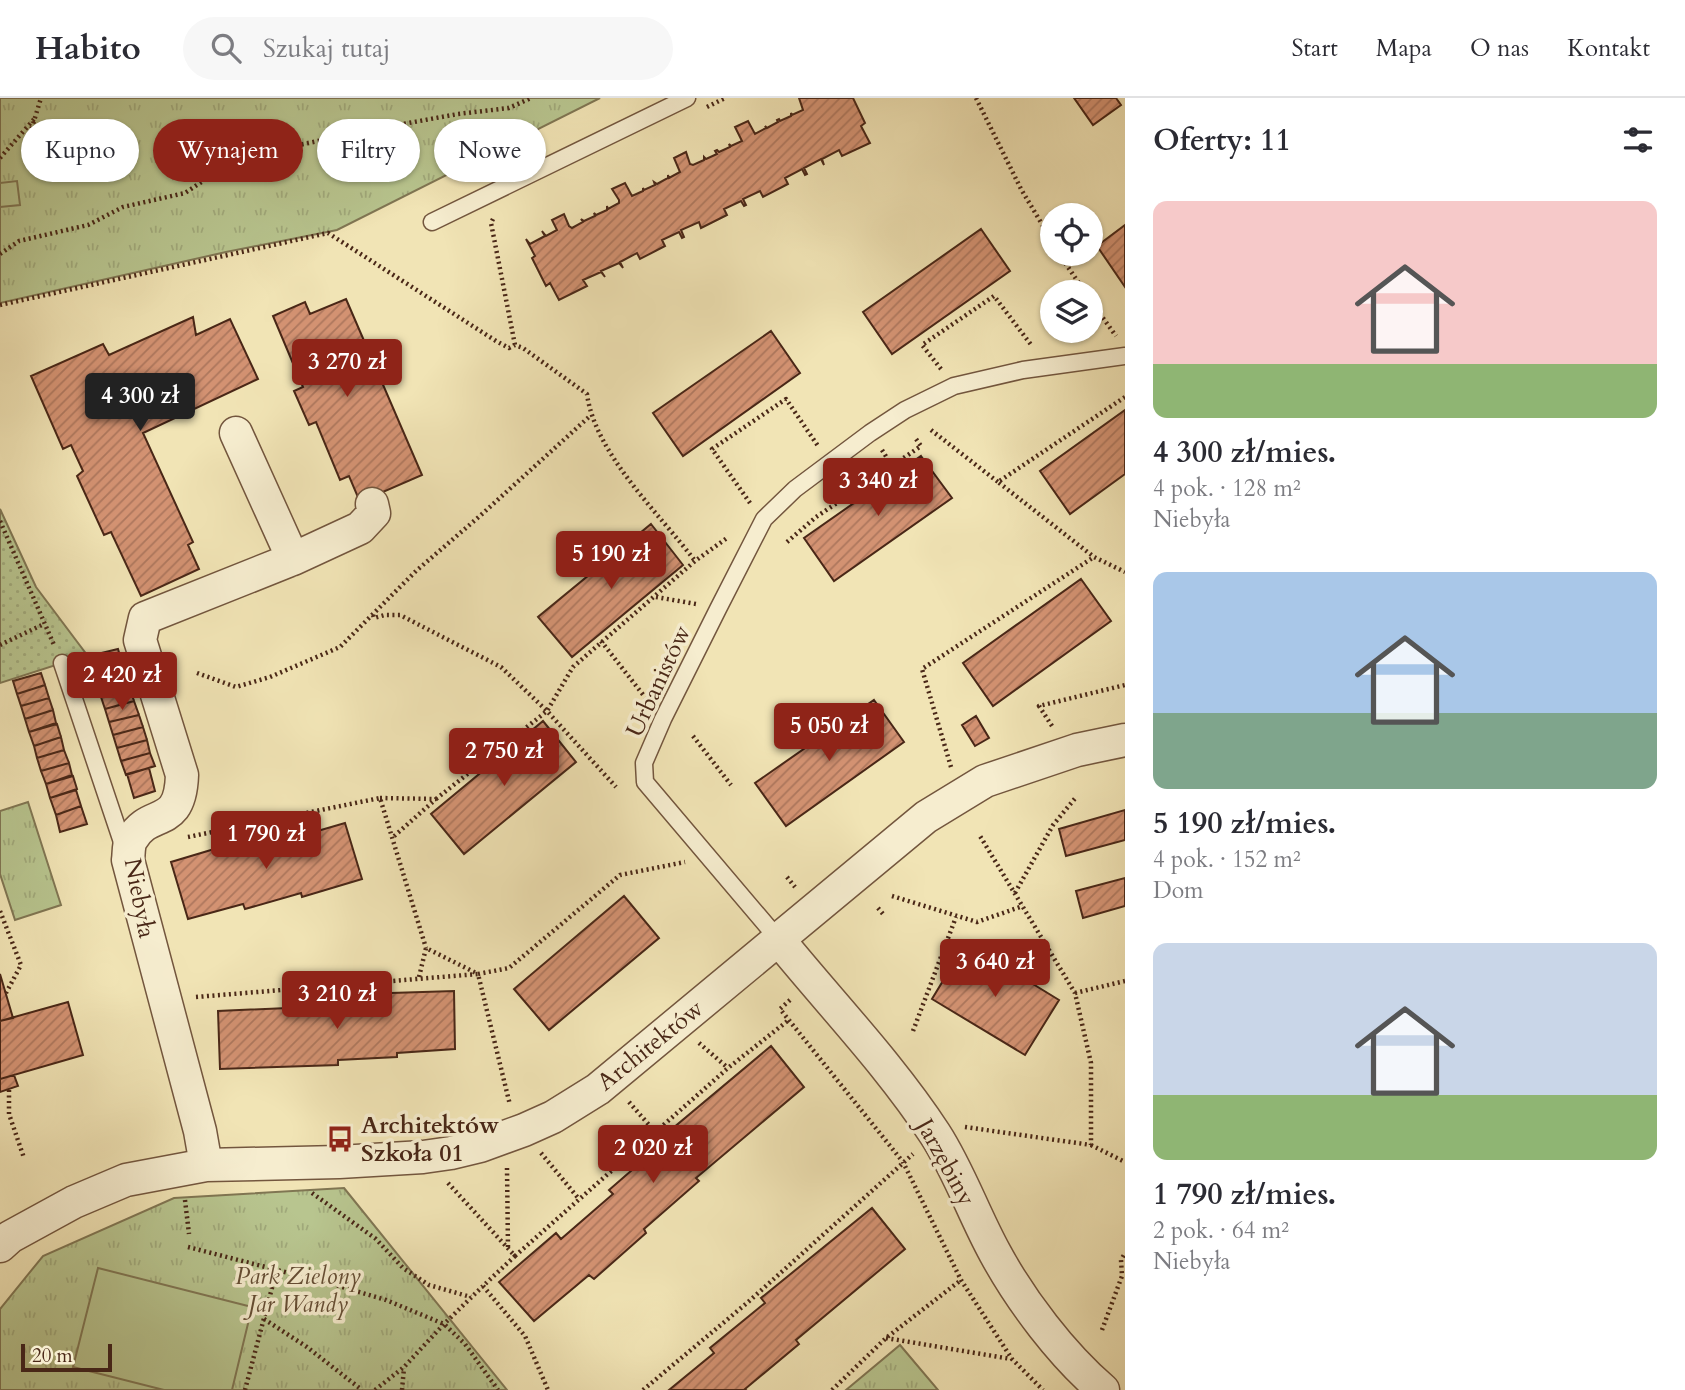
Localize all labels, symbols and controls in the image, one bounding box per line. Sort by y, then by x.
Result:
search box [183,17,673,80]
text: Habito [35,26,141,71]
icon: search [207,29,245,67]
text: Szukaj tutaj [263,31,390,66]
text: Start [1291,32,1338,65]
text: Mapa [1376,32,1432,65]
text: O nas [1470,32,1529,65]
text: Kontakt [1567,32,1650,65]
chip: Kupno [21,119,139,182]
chip: Wynajem [153,119,303,182]
chip: Filtry [317,119,420,182]
chip: Nowe [434,119,546,182]
text: Oferty: 11 [1153,120,1291,161]
icon: filters [1619,121,1657,159]
map controls [1040,203,1103,343]
button: locate [1040,203,1103,266]
icon: home [1342,246,1468,372]
button: layers [1040,280,1103,343]
pin: 3 270 zł [275,340,419,399]
text: 3 270 zł [308,346,386,377]
pin: 4 300 zł [68,374,212,433]
text: 4 300 zł [101,380,179,411]
text: 4 300 zł/mies. [1153,432,1336,473]
pin: 3 340 zł [806,458,950,518]
text: 3 340 zł [839,465,917,496]
text: 4 pok. · 128 m² [1153,473,1301,504]
text: Niebyła [1153,504,1230,535]
pin: 5 190 zł [539,532,683,591]
text: 5 190 zł [572,538,650,569]
icon: home [1342,617,1468,743]
street label: Urbanistów [618,620,699,742]
pin: 2 420 zł [50,652,194,712]
text: 2 420 zł [83,659,161,690]
pin: 5 050 zł [757,704,901,763]
text: 5 050 zł [790,710,868,741]
pin: 2 750 zł [432,728,576,788]
text: 2 750 zł [465,735,543,766]
text: 5 190 zł/mies. [1153,803,1336,844]
pin: 1 790 zł [194,812,338,871]
text: 1 790 zł [227,818,305,849]
text: 4 pok. · 152 m² [1153,844,1301,875]
street label: Niebyła [116,855,164,941]
text: Dom [1153,875,1204,906]
pin: 3 640 zł [923,940,1067,999]
text: 3 640 zł [956,946,1034,977]
pin: 3 210 zł [265,972,409,1031]
text: 3 210 zł [298,978,376,1009]
icon: home [1342,988,1468,1114]
street label: Architektów [590,992,710,1098]
place label: Architektów Szkoła 01 [361,1109,499,1170]
street label: Jarzębiny [907,1110,983,1212]
bus stop icon: Architektów Szkoła 01 [325,1124,355,1154]
pin: 2 020 zł [581,1126,725,1185]
text: 2 020 zł [614,1132,692,1163]
text: 1 790 zł/mies. [1153,1174,1336,1215]
text: 2 pok. · 64 m² [1153,1215,1289,1246]
text: Niebyła [1153,1246,1230,1277]
park label: Park Zielony Jar Wandy [235,1260,361,1321]
scale bar [21,1341,112,1373]
text: 20 m [32,1343,73,1369]

